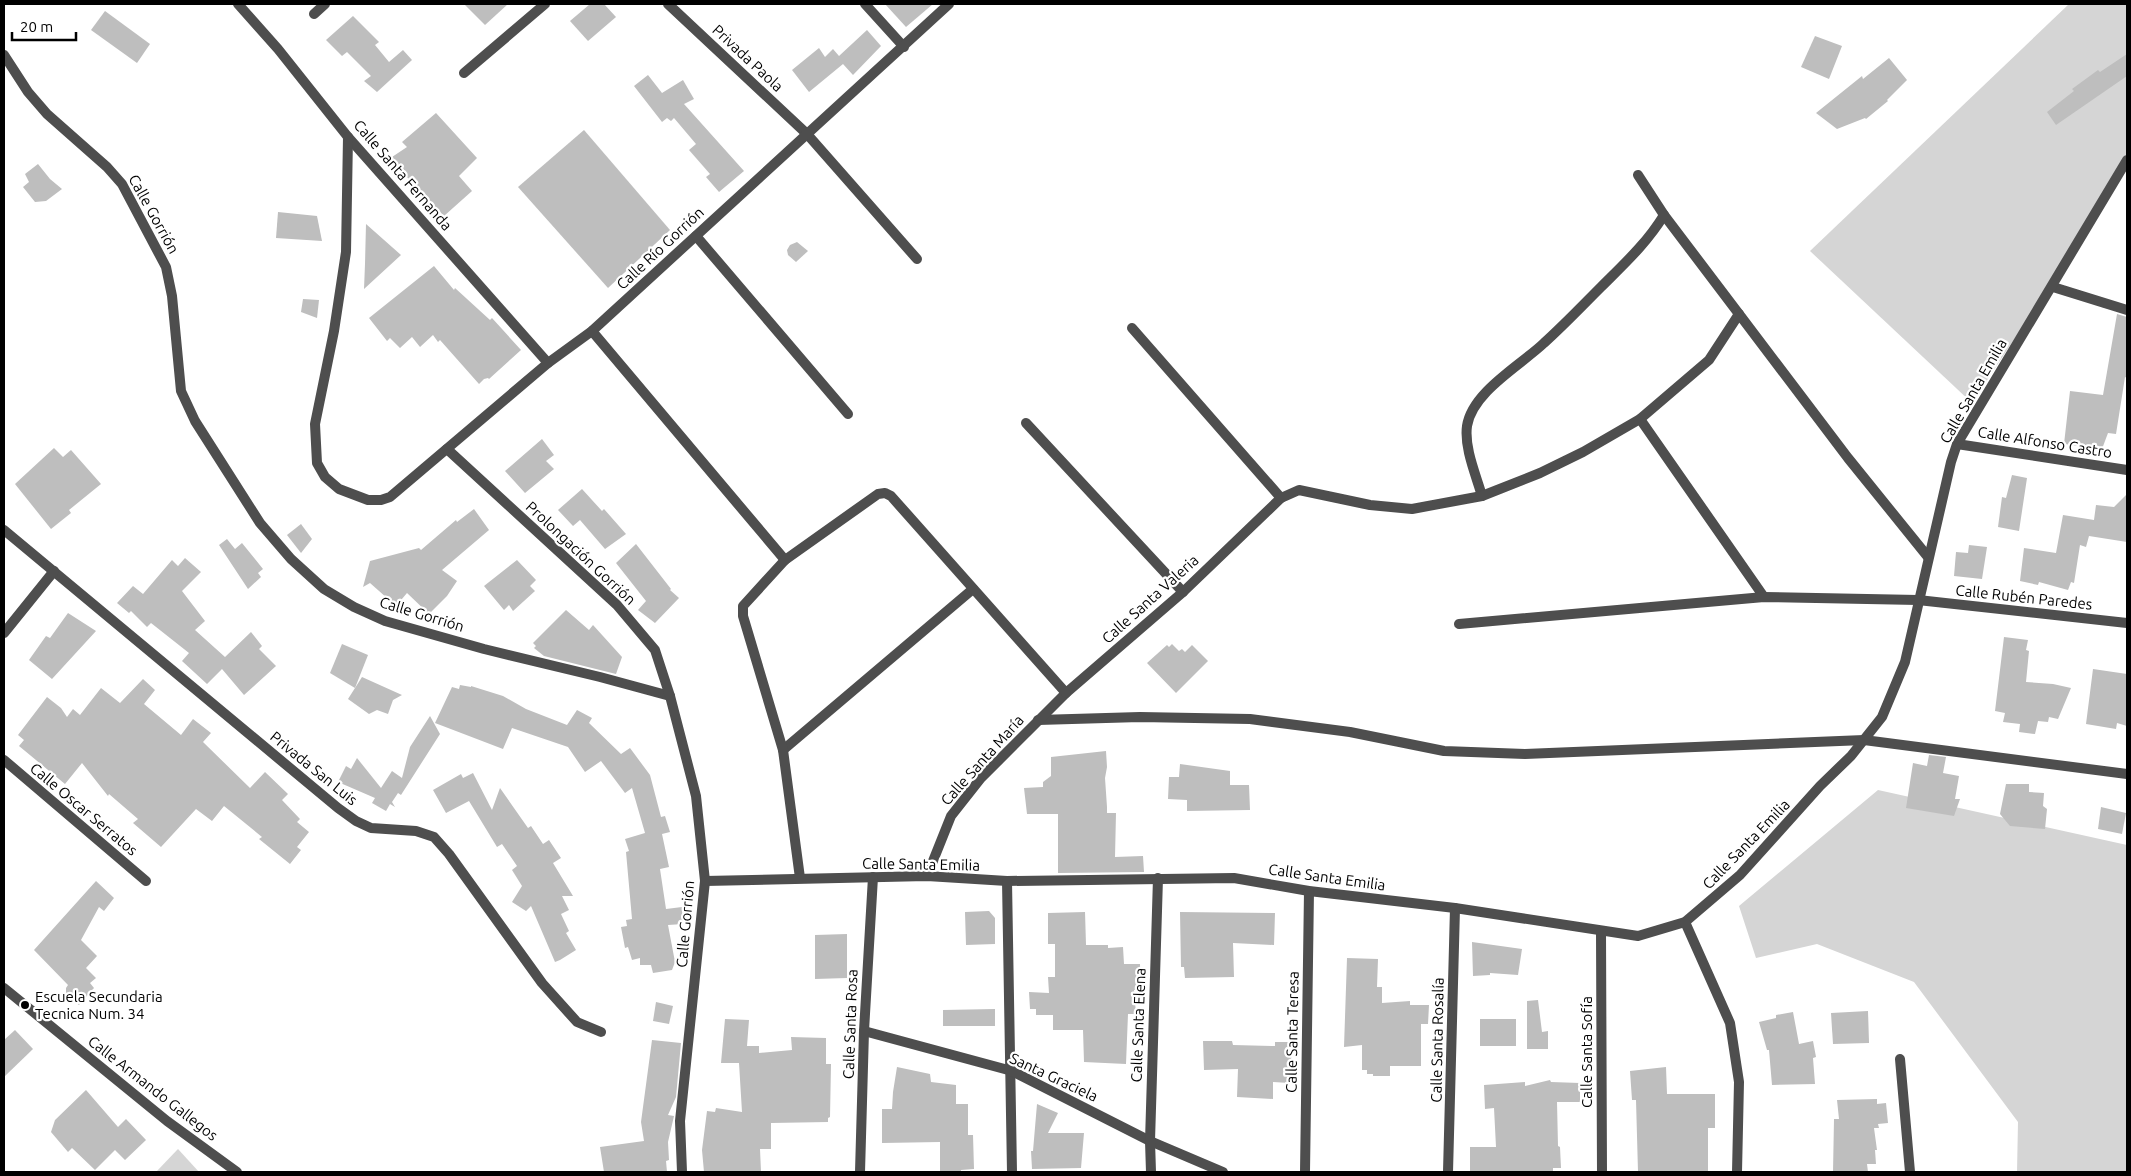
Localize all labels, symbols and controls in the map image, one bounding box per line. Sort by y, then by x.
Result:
scale bar [12,10,76,42]
text: 20 m [20,18,53,35]
street label: Privada Paola [709,21,787,95]
street label: Calle Santa Fernanda [350,116,456,234]
street label: Calle Gorrión [125,172,183,256]
street label: Calle Río Gorrión [613,203,707,293]
street label: Calle Santa Emilia [1936,336,2010,446]
street label: Calle Alfonso Castro [1977,423,2113,461]
street label: Prolongación Gorrión [523,498,639,608]
street label: Calle Santa Valeria [1098,551,1202,647]
street label: Calle Rubén Paredes [1955,581,2093,613]
street label: Calle Gorrión [378,593,466,635]
street label: Calle Santa María [937,711,1027,809]
street label: Privada San Luis [267,728,361,808]
street label: Calle Oscar Serratos [27,759,141,859]
street label: Calle Santa Emilia [1699,796,1793,892]
street label: Calle Santa Emilia [862,854,980,874]
street label: Calle Santa Emilia [1267,860,1387,894]
street label: Calle Gorrión [673,880,697,968]
street label: Calle Santa Elena [1128,967,1148,1083]
street label: Calle Santa Rosa [840,969,860,1079]
street label: Calle Santa Teresa [1282,971,1302,1093]
street label: Calle Santa Rosalía [1427,977,1447,1103]
place label: Escuela Secundaria Tecnica Num. 34 [35,988,163,1022]
street label: Calle Santa Sofía [1578,996,1595,1108]
marker: Escuela Secundaria Tecnica Num. 34 [19,999,31,1011]
street label: Calle Armando Gallegos [85,1032,221,1144]
street label: Santa Graciela [1007,1049,1101,1105]

